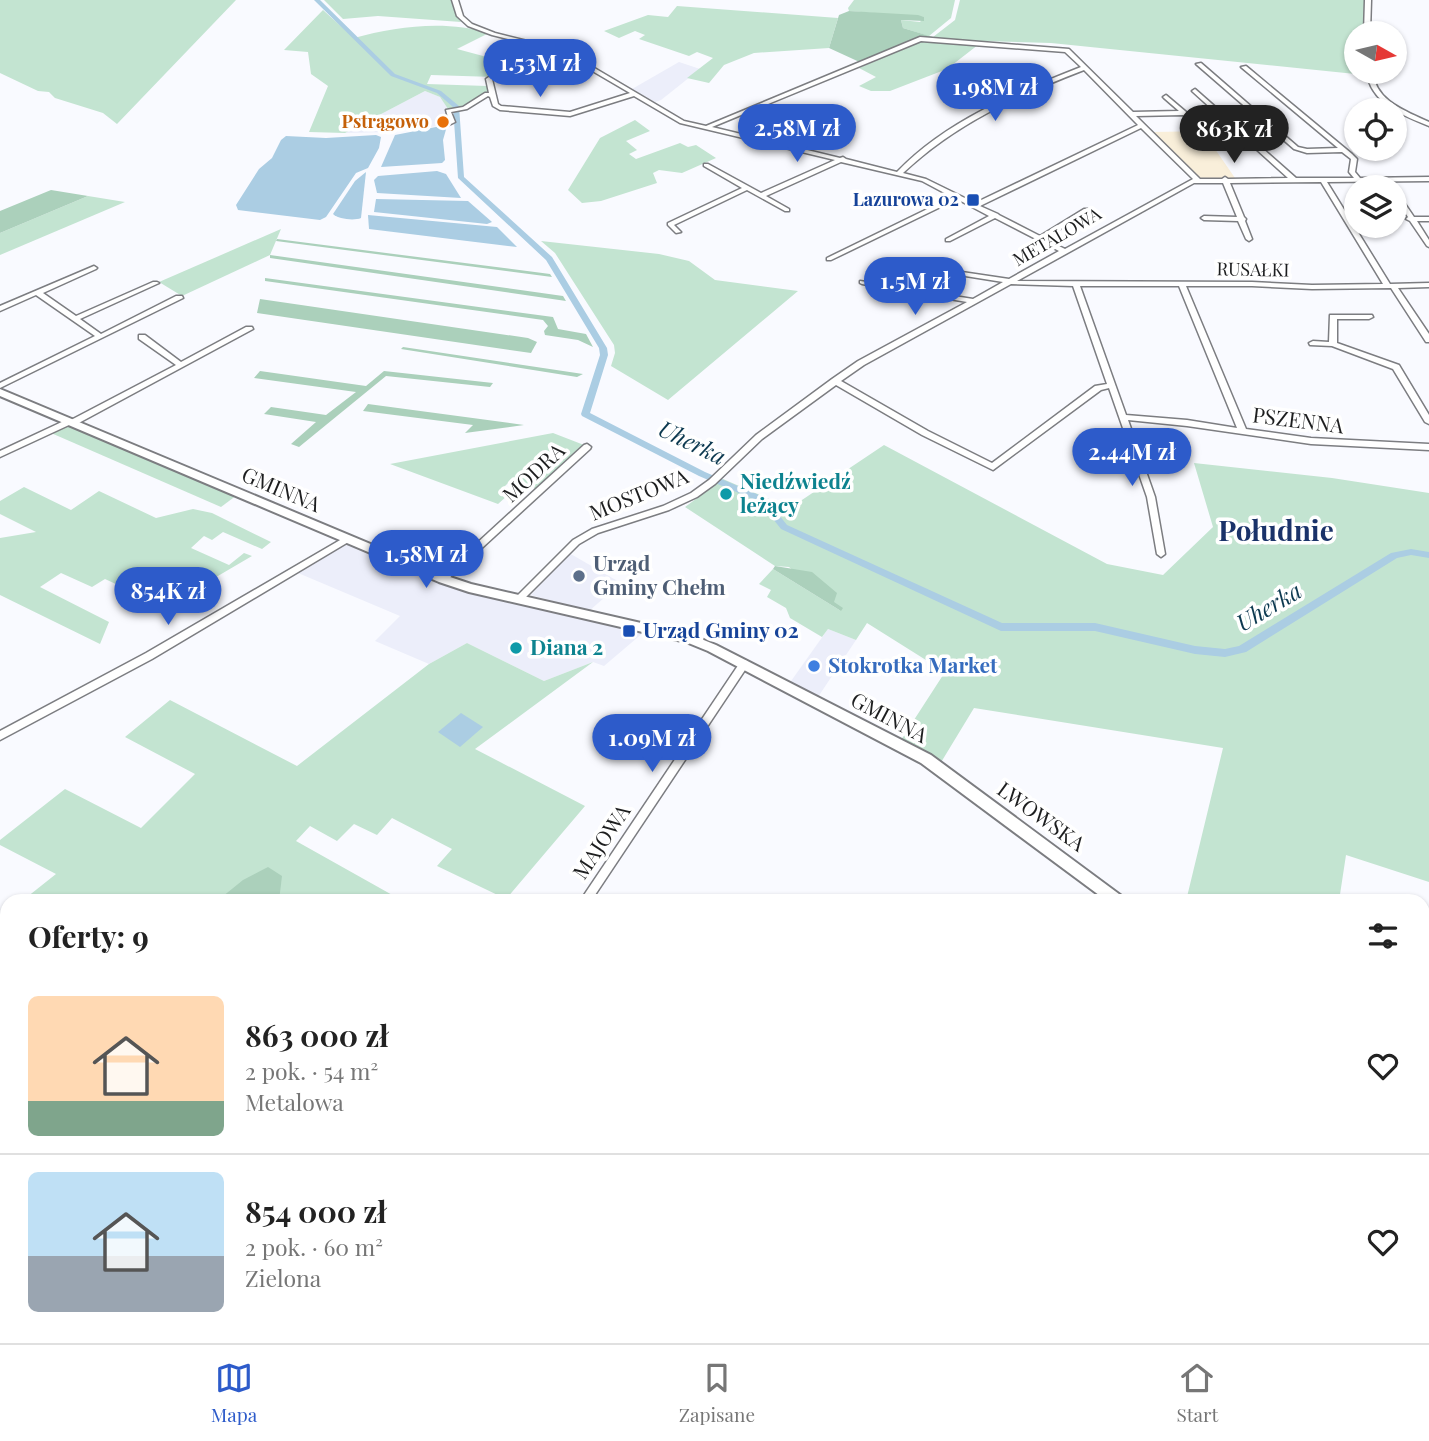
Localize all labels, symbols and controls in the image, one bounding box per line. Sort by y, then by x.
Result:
north arrow [1344,21,1407,84]
map controls [1344,21,1407,238]
pin: 1.53M zł [468,40,612,99]
text: 1.53M zł [499,46,581,77]
pin: 1.98M zł [923,64,1067,123]
text: 1.98M zł [952,70,1038,101]
button: locate [1344,98,1407,161]
pin: 2.58M zł [725,104,869,164]
pin: 863K zł [1169,106,1299,165]
place label: Pstrągowo [342,109,429,133]
text: 2.58M zł [754,111,840,142]
text: 863K zł [1196,112,1272,143]
marker: Pstrągowo [435,114,451,130]
button: layers [1344,175,1407,238]
place label: Lazurowa 02 [853,187,959,211]
marker: Lazurowa 02 [965,192,981,208]
street label: METALOWA [1008,201,1106,271]
street label: RUSAŁKI [1216,256,1290,282]
pin: 1.5M zł [850,258,980,317]
text: 1.5M zł [880,264,950,295]
street label: PSZENNA [1251,400,1346,439]
water label: Uherka [654,412,732,471]
pin: 2.44M zł [1060,428,1204,488]
street label: MODRA [496,435,570,507]
text: 2.44M zł [1088,435,1176,466]
street label: GMINNA [238,459,326,518]
street label: MOSTOWA [585,460,693,526]
place label: Niedźwiedź leżący [740,466,851,518]
marker: Niedźwiedź leżący [718,486,734,502]
district label: Południe [1218,511,1334,548]
pin: 1.58M zł [354,530,498,590]
text: 1.58M zł [385,537,467,568]
place label: Urząd Gminy Chełm [593,548,726,600]
pin: 854K zł [103,568,233,627]
marker: Urząd Gminy Chełm [571,568,587,584]
text: 854K zł [130,574,206,605]
water label: Uherka [1230,574,1307,637]
place label: Urząd Gminy 02 [643,615,799,643]
marker: Urząd Gminy 02 [621,623,637,639]
place label: Diana 2 [530,632,603,660]
marker: Diana 2 [508,640,524,656]
place label: Stokrotka Market [828,650,998,678]
marker: Stokrotka Market [806,658,822,674]
street label: GMINNA [847,684,934,748]
pin: 1.09M zł [580,714,724,774]
text: 1.09M zł [608,721,696,752]
street label: LWOWSKA [993,774,1092,857]
street label: MAJOWA [565,797,636,884]
text: Oferty: 9 [28,916,149,956]
icon: filters [1364,917,1402,955]
text: 863 000 zł [245,1015,389,1055]
icon: home [84,1024,168,1108]
icon: heart [1364,1047,1402,1085]
text: 2 pok. · 54 m² [245,1055,378,1086]
text: Metalowa [245,1086,344,1117]
text: 854 000 zł [245,1191,387,1231]
icon: home [84,1200,168,1284]
icon: heart [1364,1223,1402,1261]
text: 2 pok. · 60 m² [245,1231,383,1262]
text: Zielona [245,1262,321,1293]
tab: Mapa [211,1359,257,1427]
tab: Zapisane [679,1359,755,1427]
tab: Start [1177,1359,1218,1427]

